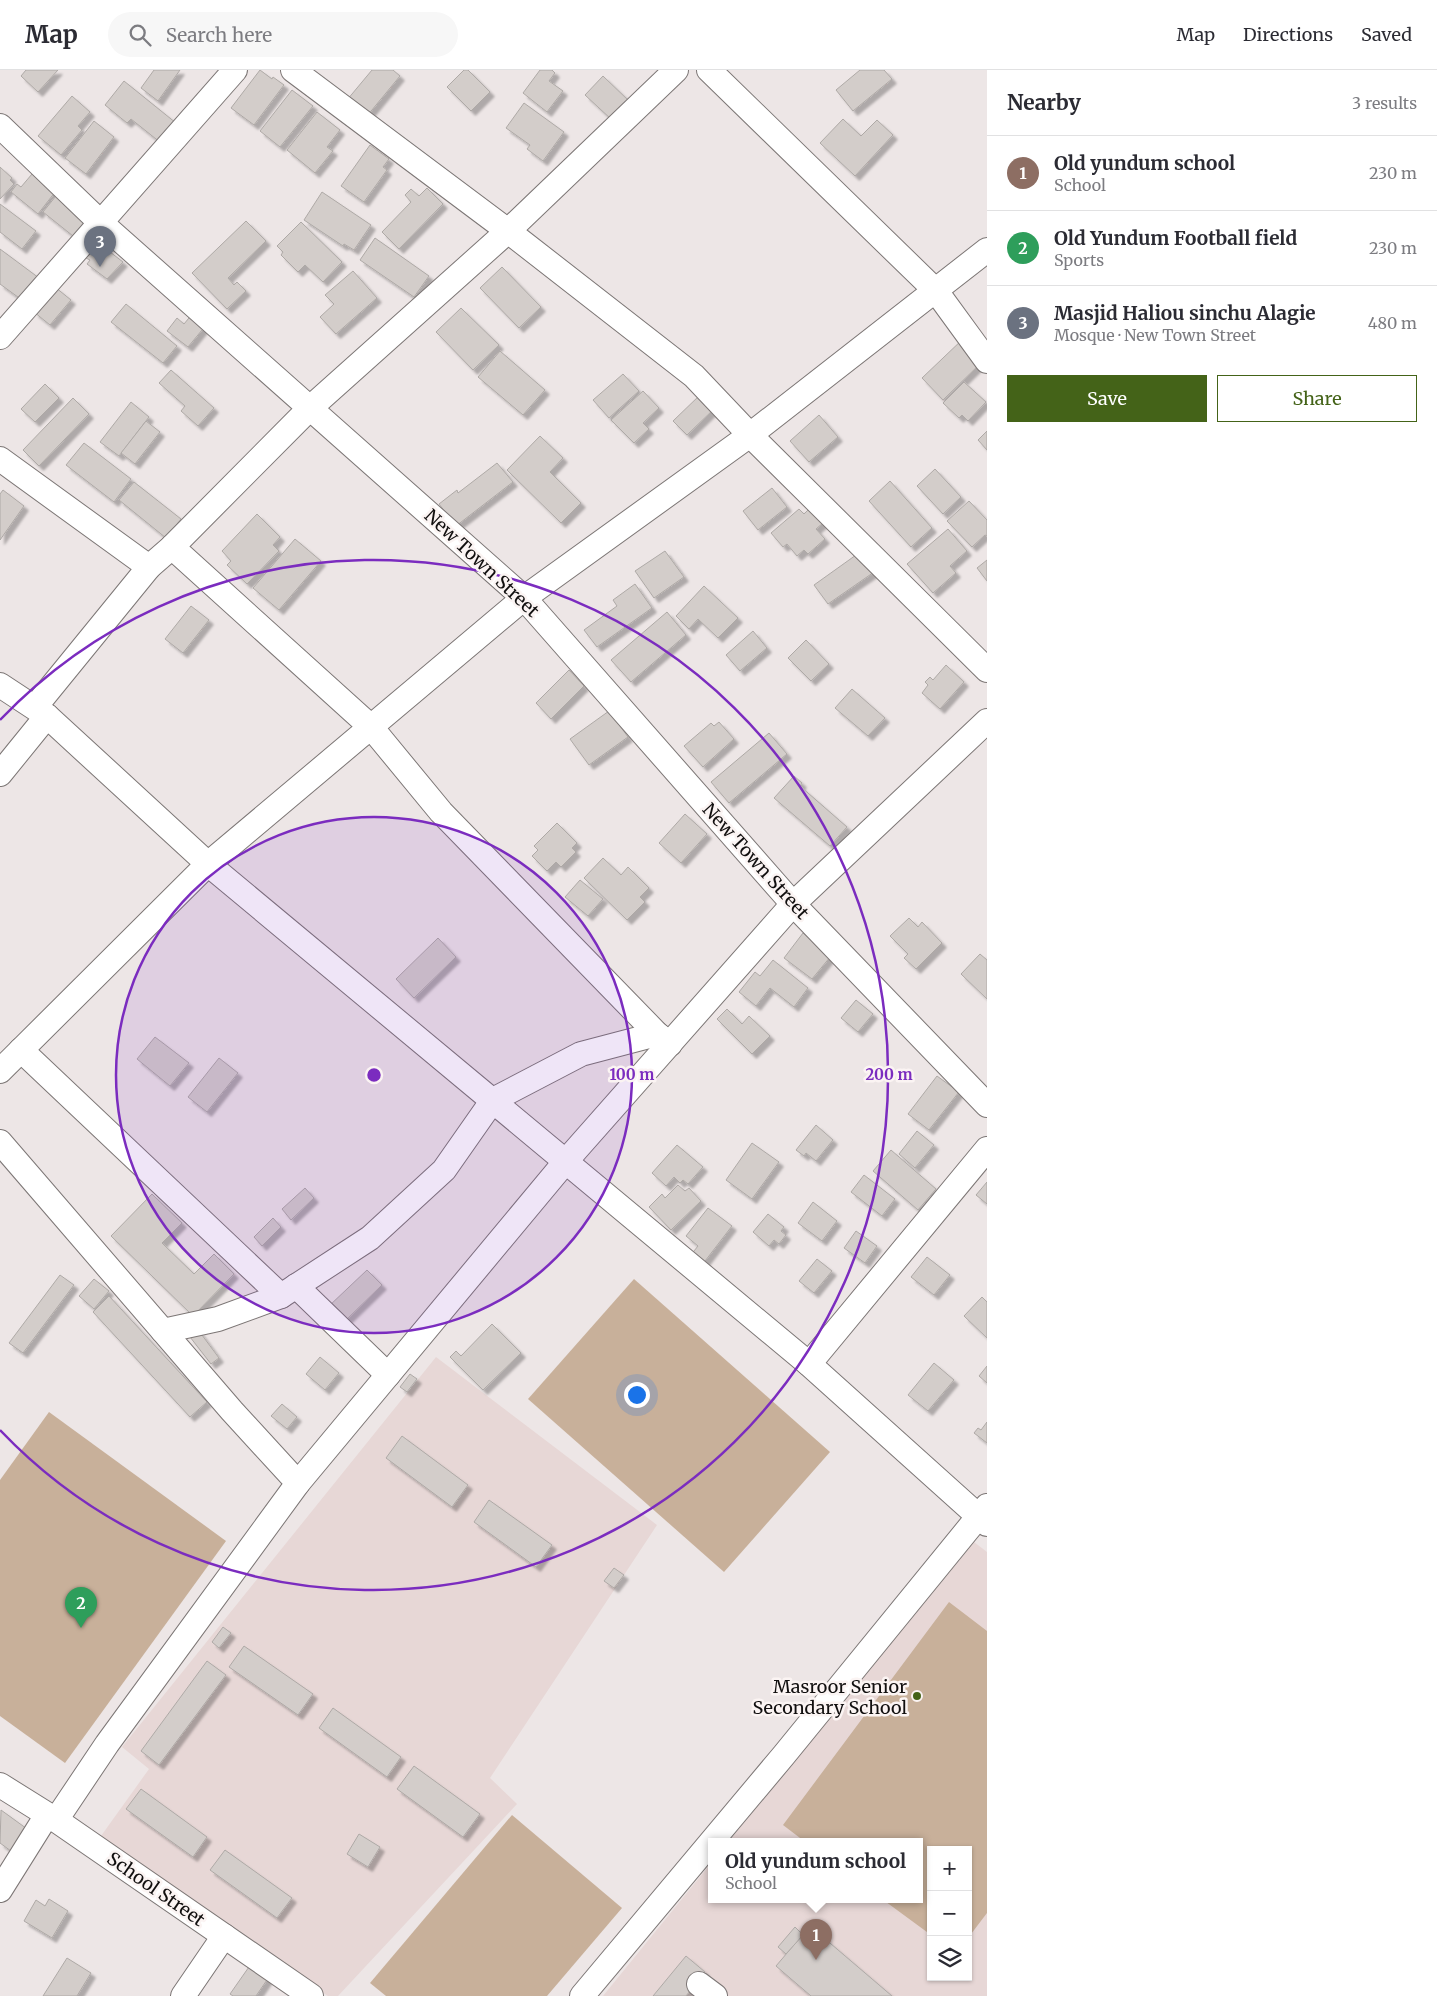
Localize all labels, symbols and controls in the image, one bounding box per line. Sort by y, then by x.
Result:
search box [108,12,458,57]
text: Map [25,19,78,50]
icon: search [126,21,154,49]
text: Search here [166,23,272,47]
text: Map [1177,23,1215,46]
text: Directions [1243,23,1333,46]
text: Saved [1361,23,1412,46]
text: Nearby [1007,89,1081,116]
text: 3 results [1352,93,1417,113]
text: Old yundum school [1054,151,1235,175]
text: 1 [1019,163,1027,183]
text: 230 m [1369,163,1417,183]
text: School [1054,175,1106,195]
pin: 3 [84,226,116,267]
text: Old Yundum Football field [1054,226,1297,250]
text: 2 [1018,238,1028,258]
text: 230 m [1369,238,1417,258]
text: Sports [1054,250,1104,270]
text: Masjid Haliou sinchu Alagie [1054,301,1316,325]
text: 3 [1018,313,1028,333]
text: 480 m [1368,313,1417,333]
text: Mosque · New Town Street [1054,325,1256,345]
button: Save [1007,375,1207,422]
button: Share [1217,375,1417,422]
street label: New Town Street [420,504,544,622]
street label: New Town Street [698,798,814,924]
text: 100 m [610,1065,654,1084]
text: 200 m [865,1065,913,1084]
centre of rings [365,1066,383,1084]
your location [624,1382,650,1408]
pin: 2 [65,1587,97,1628]
place label: Masroor Senior Secondary School [753,1675,907,1719]
marker: Masroor Senior Secondary School [911,1690,923,1702]
popup [708,1838,923,1903]
map controls [927,1846,972,1981]
button: + [927,1846,972,1891]
street label: School Street [103,1847,209,1931]
text: Old yundum school [725,1849,906,1873]
text: School [725,1873,777,1893]
button: − [927,1891,972,1936]
pin: 1 [800,1919,832,1960]
button: layers [927,1936,972,1981]

